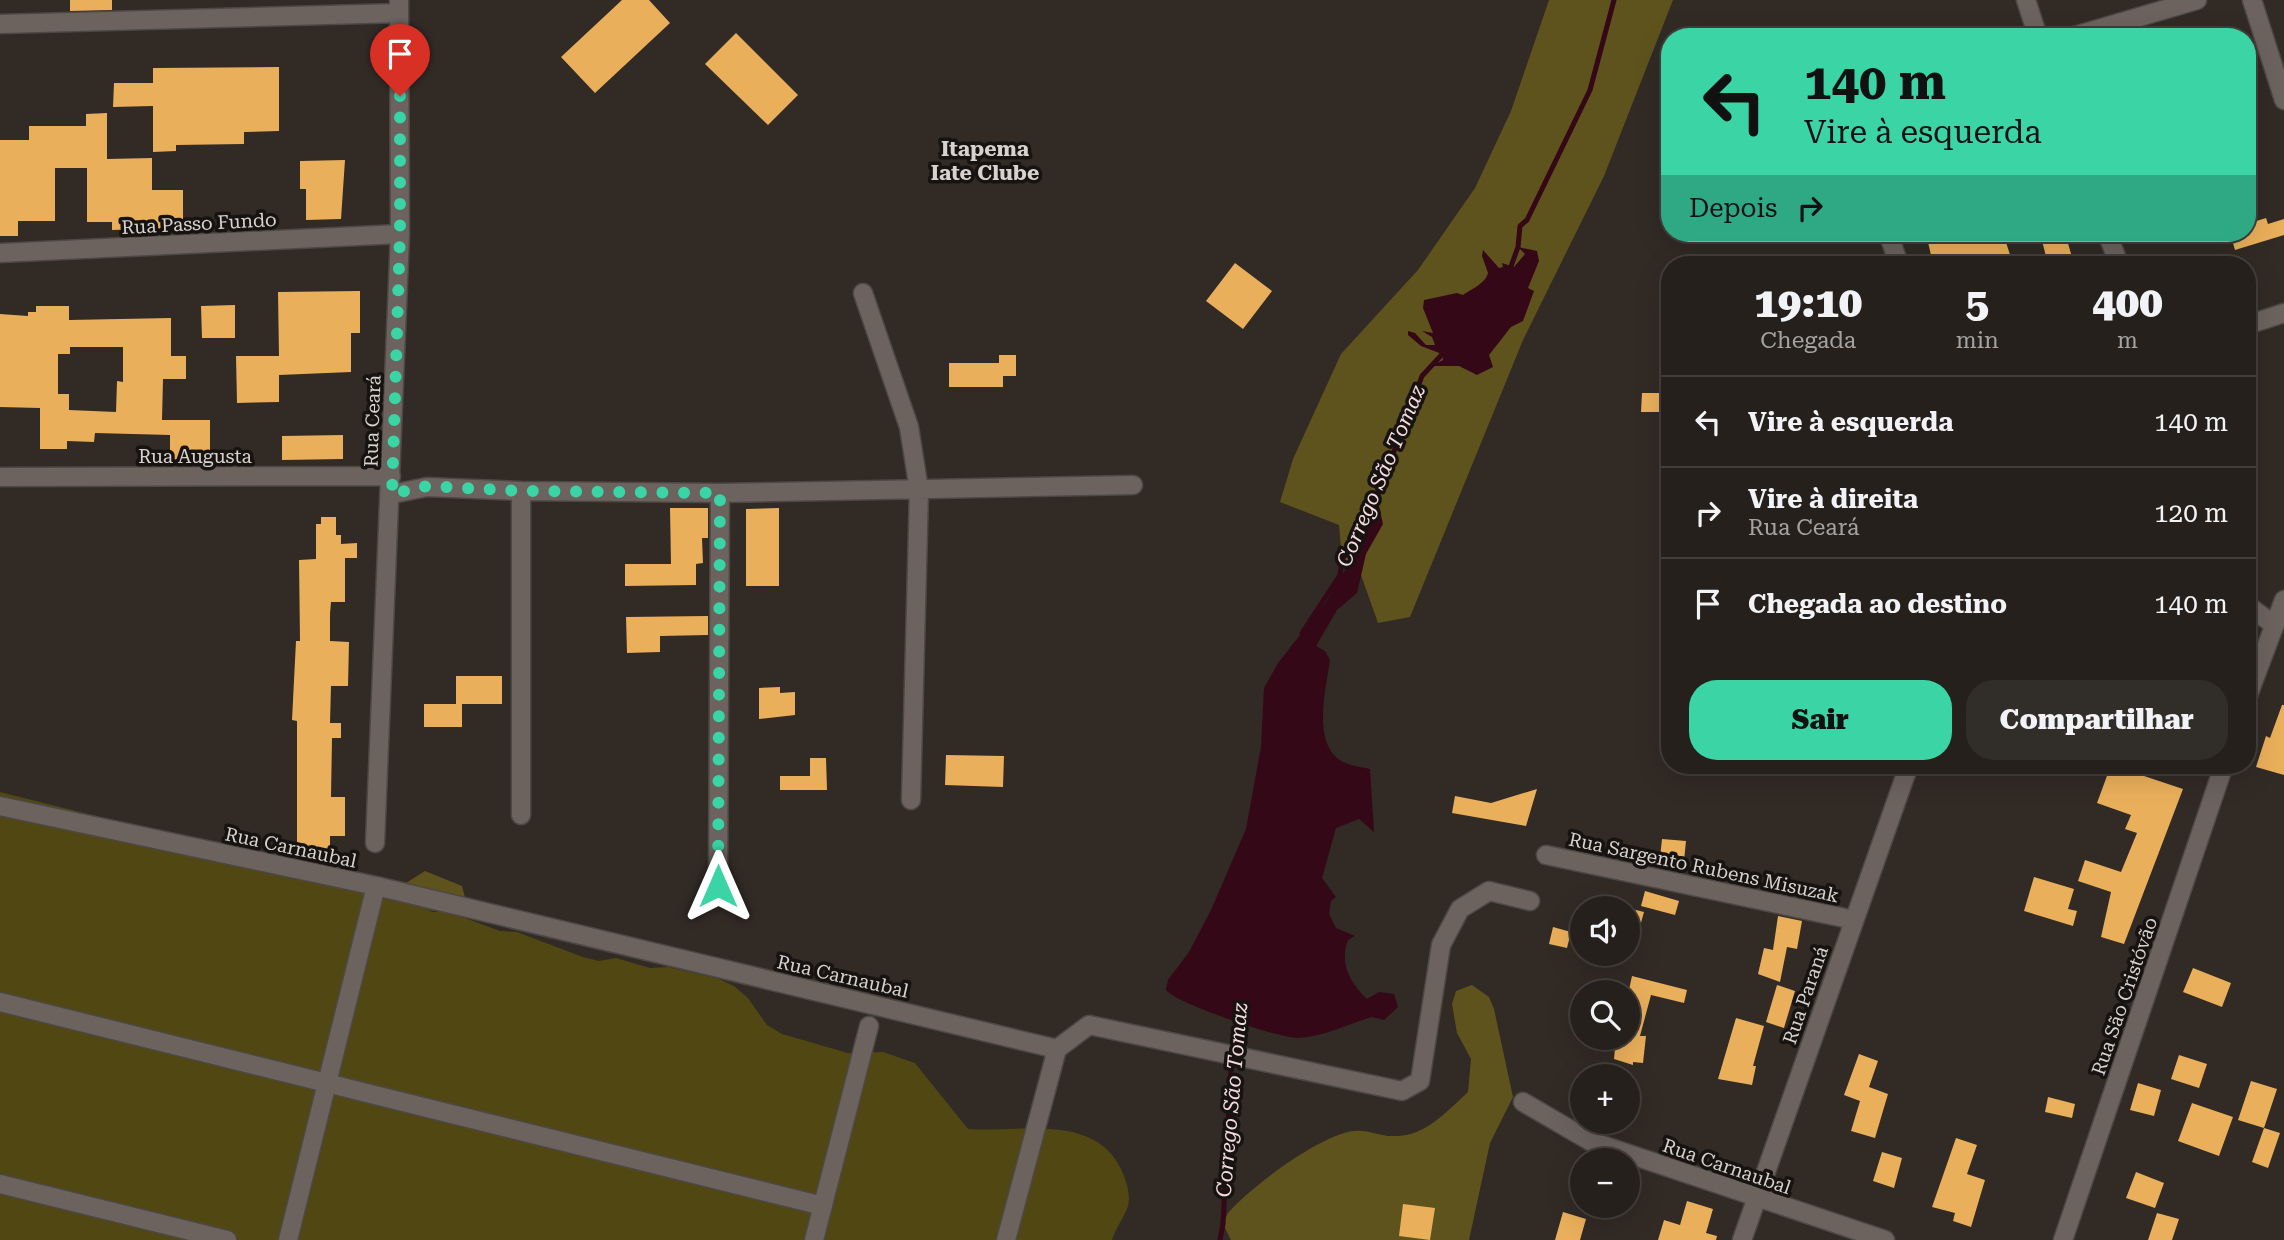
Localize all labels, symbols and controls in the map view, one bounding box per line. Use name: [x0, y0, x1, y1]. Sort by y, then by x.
pin: [370, 24, 430, 96]
icon: arrive: [381, 35, 419, 73]
text: 140 m: [1804, 54, 1946, 111]
icon: left: [1689, 56, 1780, 147]
text: Vire à esquerda: [1804, 113, 2042, 151]
district label: Itapema Iate Clube: [931, 137, 1039, 185]
icon: right: [1791, 189, 1829, 227]
text: Depois: [1689, 193, 1777, 223]
street label: Rua Passo Fundo: [121, 208, 277, 239]
text: 19:10: [1754, 278, 1862, 327]
text: 5: [1965, 278, 1989, 327]
text: 400: [2092, 278, 2163, 327]
text: Chegada: [1760, 327, 1856, 354]
text: min: [1956, 327, 1999, 354]
text: m: [2117, 327, 2138, 354]
street label: Rua Ceará: [359, 374, 386, 467]
water label: Corrego São Tomaz: [1332, 381, 1430, 571]
icon: left: [1689, 403, 1727, 441]
text: Vire à esquerda: [1748, 407, 1953, 437]
text: 140 m: [2154, 407, 2228, 437]
street label: Rua Augusta: [138, 445, 253, 468]
text: Vire à direita: [1748, 484, 1918, 514]
icon: right: [1689, 494, 1727, 532]
text: 120 m: [2154, 498, 2228, 528]
text: Rua Ceará: [1748, 514, 1859, 541]
icon: arrive: [1689, 585, 1727, 623]
text: Chegada ao destino: [1748, 589, 2007, 619]
text: 140 m: [2154, 589, 2228, 619]
button: Sair: [1689, 680, 1952, 760]
button: Compartilhar: [1966, 680, 2228, 760]
street label: Rua Carnaubal: [223, 822, 359, 873]
street label: Rua Sargento Rubens Misuzak: [1567, 828, 1841, 907]
position arrow: [681, 849, 755, 923]
map controls: [1570, 896, 1640, 1218]
button: sound: [1570, 896, 1640, 966]
street label: Rua São Cristóvão: [2087, 914, 2162, 1078]
street label: Rua Paraná: [1778, 942, 1833, 1047]
street label: Rua Carnaubal: [775, 950, 911, 1003]
button: search: [1570, 980, 1640, 1050]
water label: Corrego São Tomaz: [1212, 1001, 1253, 1198]
button: +: [1570, 1064, 1640, 1134]
street label: Rua Carnaubal: [1660, 1134, 1794, 1199]
button: −: [1570, 1148, 1640, 1218]

